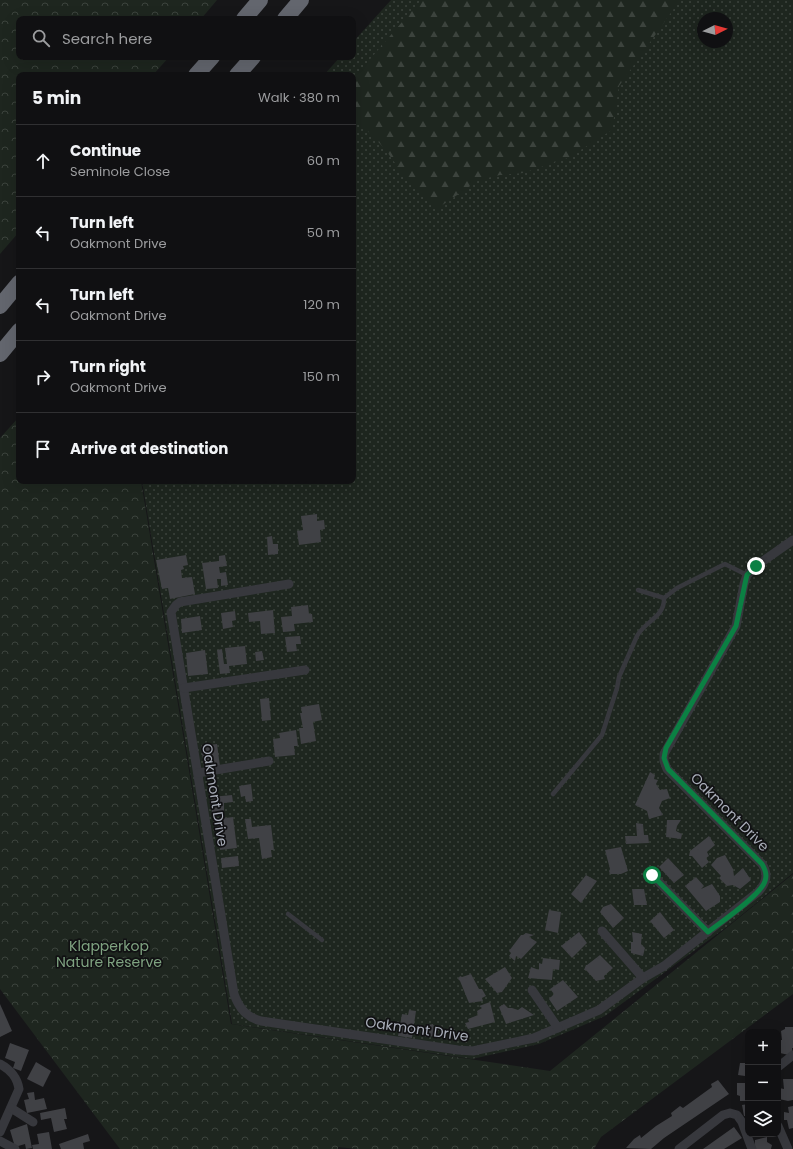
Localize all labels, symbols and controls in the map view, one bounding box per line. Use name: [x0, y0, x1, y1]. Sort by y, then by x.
north arrow: [697, 12, 733, 48]
search box: [16, 16, 356, 60]
icon: search: [30, 27, 52, 49]
text: Search here: [62, 28, 152, 49]
text: 5 min: [32, 86, 81, 110]
text: Walk · 380 m: [258, 88, 340, 107]
text: Continue: [70, 140, 141, 161]
icon: ahead: [32, 150, 54, 172]
text: 60 m: [307, 151, 340, 170]
text: Seminole Close: [70, 162, 170, 181]
text: Turn left: [70, 212, 134, 233]
icon: left: [32, 222, 54, 244]
text: 50 m: [307, 223, 340, 242]
text: Oakmont Drive: [70, 234, 167, 253]
text: Turn left: [70, 284, 134, 305]
icon: left: [32, 294, 54, 316]
text: 120 m: [303, 295, 340, 314]
text: Oakmont Drive: [70, 306, 167, 325]
text: Turn right: [70, 356, 146, 377]
icon: right: [32, 366, 54, 388]
text: 150 m: [303, 367, 340, 386]
text: Oakmont Drive: [70, 378, 167, 397]
icon: arrive: [32, 438, 54, 460]
text: Arrive at destination: [70, 438, 228, 459]
route end: [747, 557, 765, 575]
street label: Oakmont Drive: [197, 742, 233, 848]
street label: Oakmont Drive: [686, 768, 774, 856]
route start: [643, 866, 661, 884]
park label: Klapperkop Nature Reserve: [56, 936, 162, 972]
street label: Oakmont Drive: [364, 1012, 470, 1046]
map controls: [745, 1029, 781, 1137]
button: +: [745, 1029, 781, 1065]
button: −: [745, 1065, 781, 1101]
button: layers: [745, 1101, 781, 1137]

